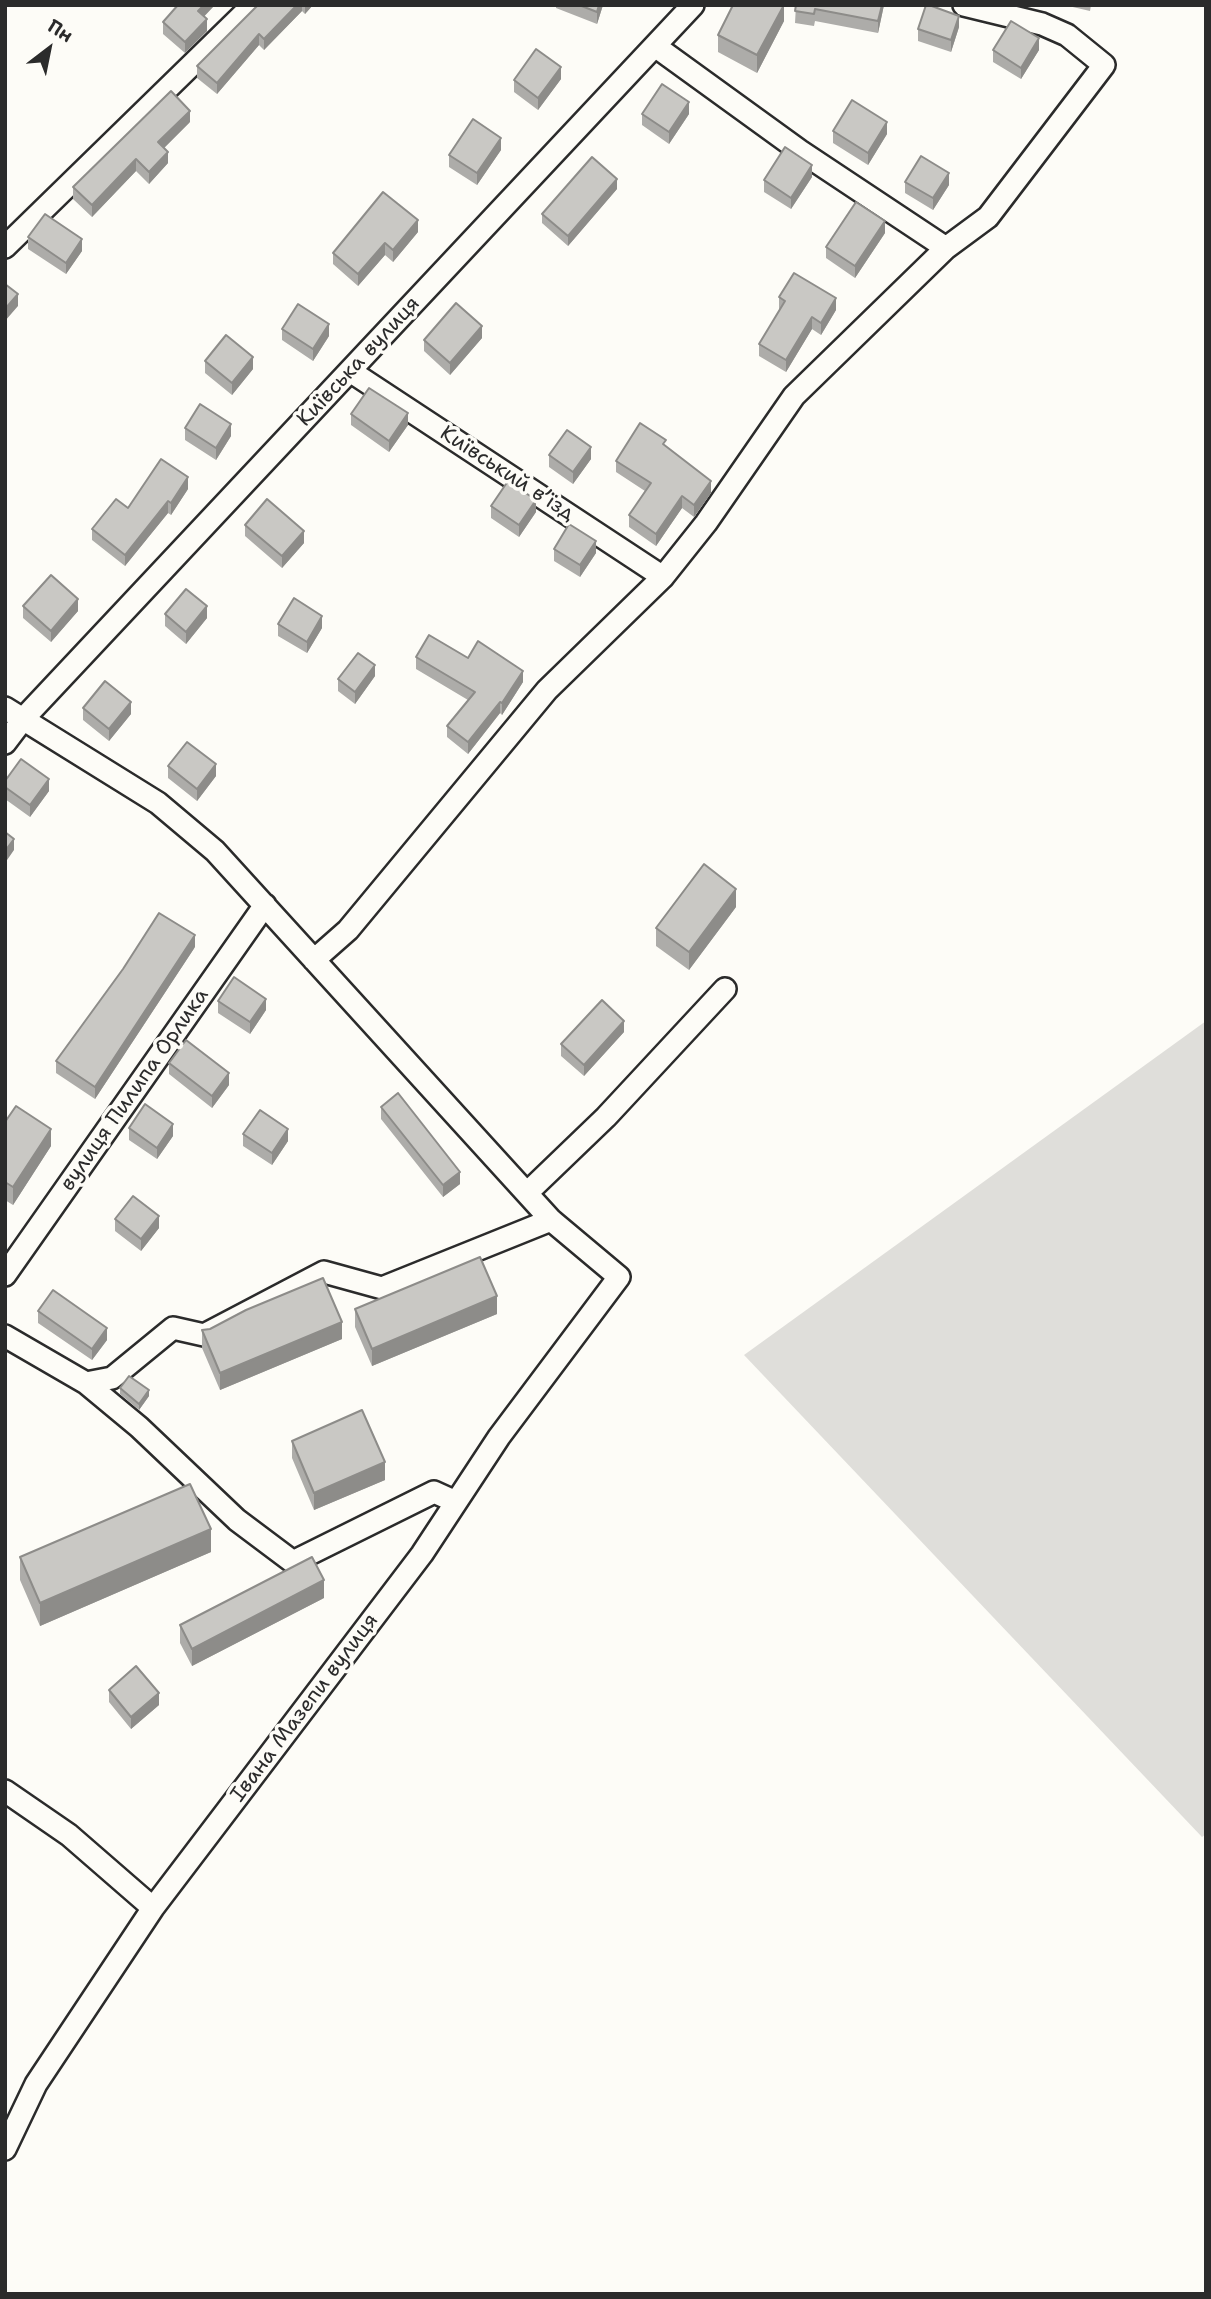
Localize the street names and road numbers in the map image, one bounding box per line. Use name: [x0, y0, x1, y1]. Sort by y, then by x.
street label: Київська вулиця: [292, 292, 426, 432]
street label: Київський в’їзд: [435, 421, 579, 527]
street label: вулиця Пилипа Орлика: [55, 984, 215, 1196]
street label: Івана Мазепи вулиця: [226, 1609, 384, 1807]

